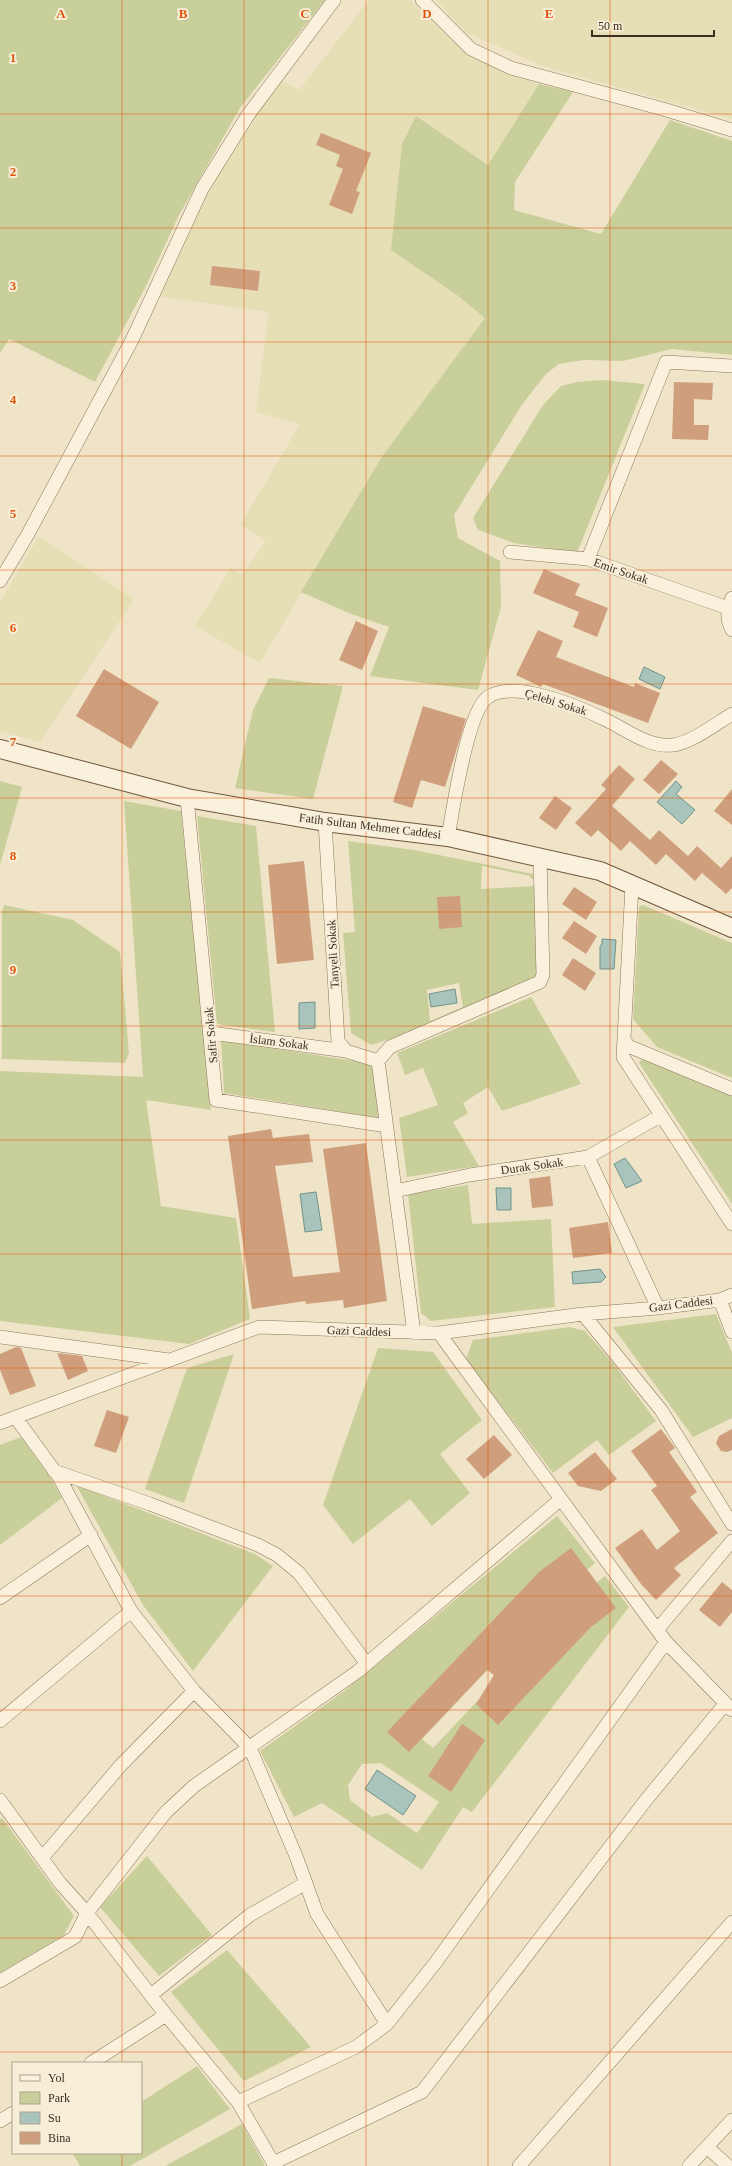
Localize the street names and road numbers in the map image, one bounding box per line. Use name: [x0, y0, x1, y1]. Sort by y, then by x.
street label: Emir Sokak: [592, 555, 650, 587]
street label: Çelebi Sokak: [523, 686, 589, 718]
street label: Fatih Sultan Mehmet Caddesi: [298, 810, 442, 842]
street label: Tanyeli Sokak: [324, 919, 342, 989]
street label: Safir Sokak: [202, 1006, 220, 1064]
street label: İslam Sokak: [249, 1031, 309, 1053]
street label: Durak Sokak: [500, 1155, 564, 1177]
street label: Gazi Caddesi: [648, 1293, 714, 1315]
street label: Gazi Caddesi: [327, 1323, 392, 1339]

